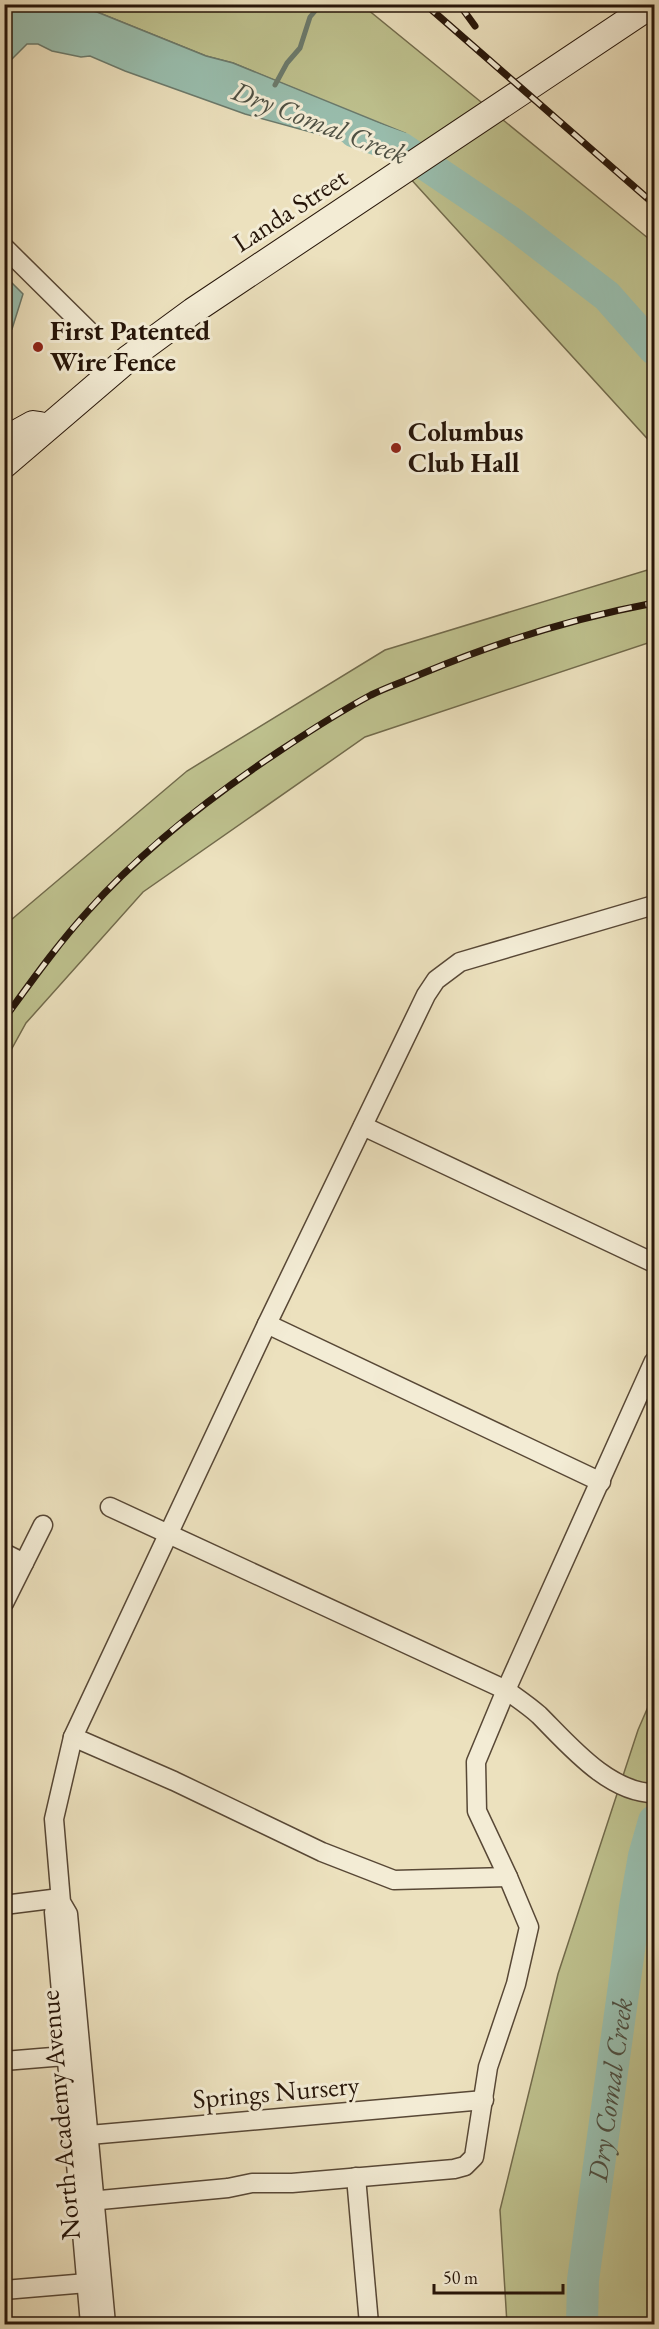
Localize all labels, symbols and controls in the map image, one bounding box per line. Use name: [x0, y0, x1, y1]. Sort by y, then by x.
water label: Dry Comal Creek: [226, 72, 413, 172]
street label: Landa Street: [226, 159, 354, 260]
place label: First Patented Wire Fence: [50, 313, 210, 379]
marker: First Patented Wire Fence: [31, 340, 45, 354]
place label: Columbus Club Hall: [408, 414, 523, 480]
marker: Columbus Club Hall: [389, 441, 403, 455]
street label: North Academy Avenue: [31, 1989, 88, 2241]
water label: Dry Comal Creek: [579, 1995, 640, 2185]
street label: Springs Nursery: [191, 2067, 361, 2116]
scale bar: [434, 2257, 563, 2295]
text: 50 m: [443, 2266, 478, 2289]

